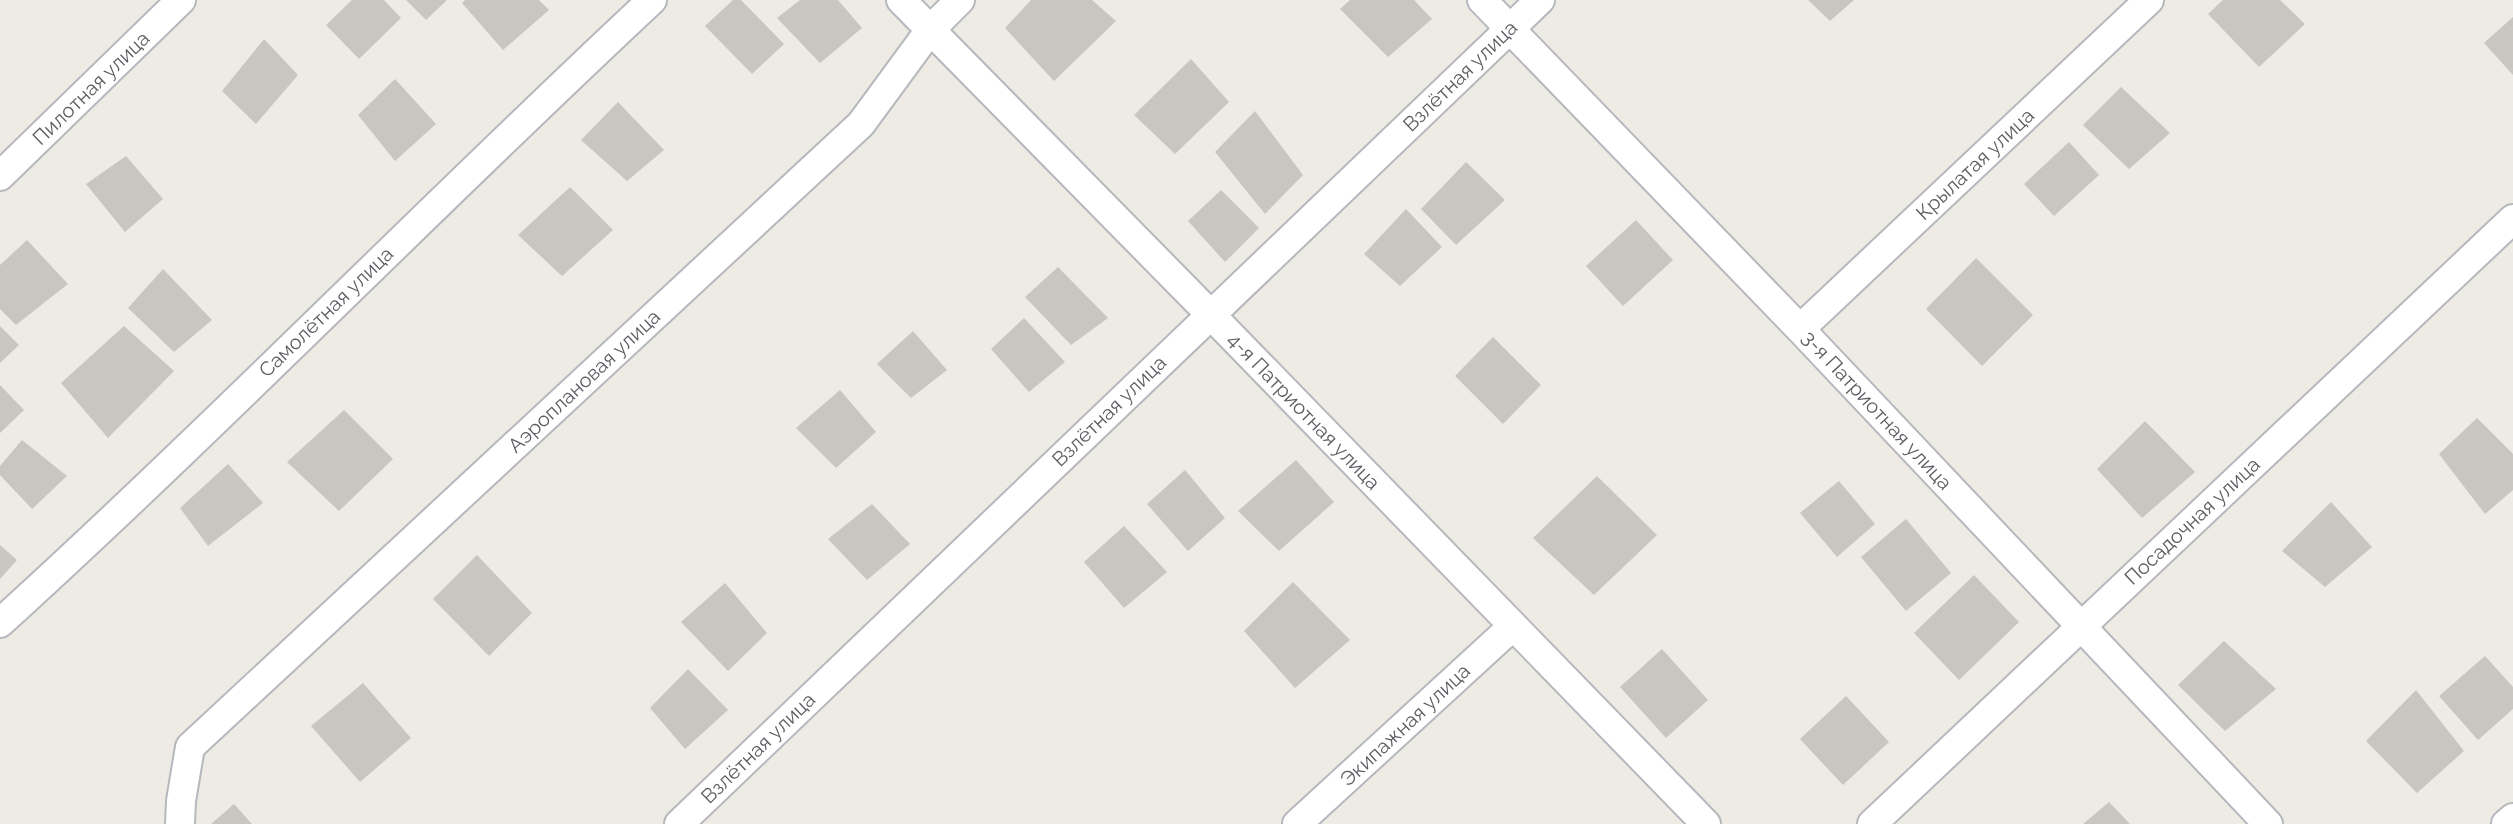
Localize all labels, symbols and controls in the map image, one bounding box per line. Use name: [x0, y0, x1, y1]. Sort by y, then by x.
street label: Взлётная улица: [1398, 16, 1522, 136]
street label: Пилотная улица: [28, 26, 154, 150]
street label: Крылатая улица: [1911, 103, 2039, 225]
street label: Самолётная улица: [254, 242, 398, 382]
street label: Аэроплановая улица: [503, 304, 665, 458]
street label: 3-я Патриотная улица: [1797, 325, 1957, 495]
street label: 4-я Патриотная улица: [1223, 327, 1385, 495]
street label: Взлётная улица: [1047, 351, 1171, 471]
street label: Посадочная улица: [2119, 452, 2265, 590]
street label: Экипажная улица: [1335, 659, 1475, 791]
street label: Взлётная улица: [696, 688, 820, 808]

